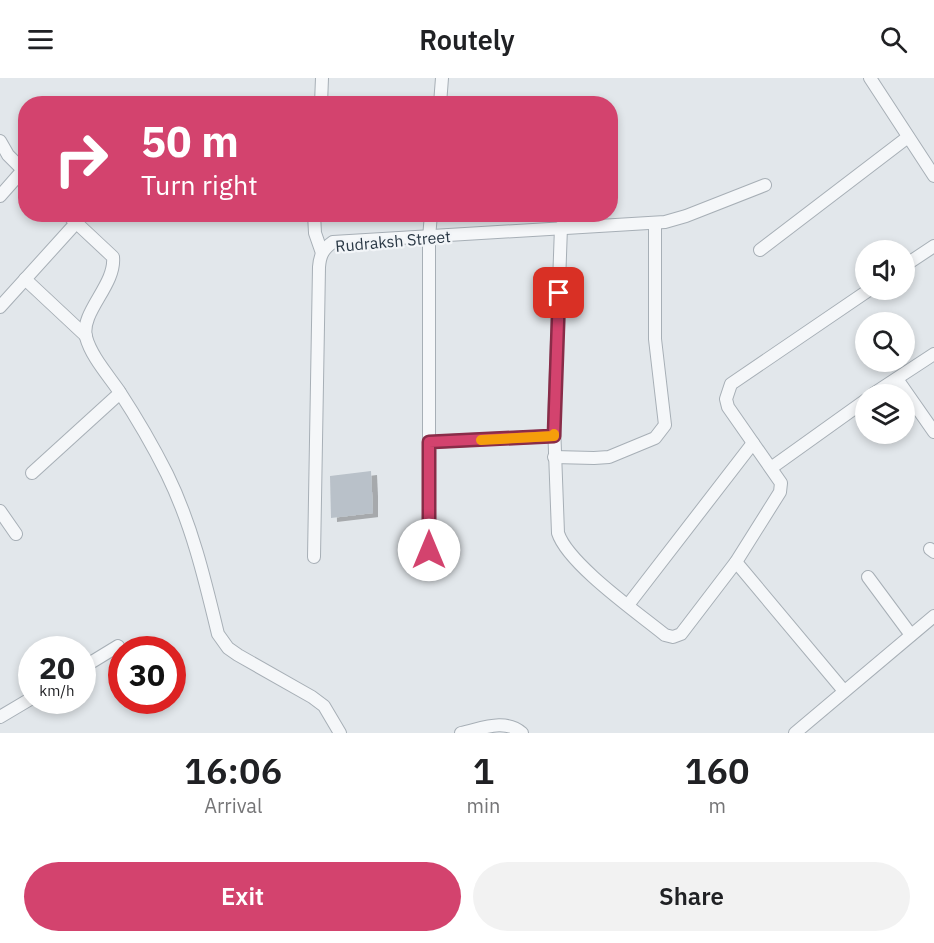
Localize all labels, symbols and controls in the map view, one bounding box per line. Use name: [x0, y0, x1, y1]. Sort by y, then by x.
text: Routely: [419, 22, 515, 57]
icon: menu: [24, 23, 57, 56]
icon: search: [877, 23, 910, 56]
text: 50 m: [141, 114, 239, 169]
icon: right: [42, 120, 120, 198]
text: Turn right: [141, 167, 258, 202]
street label: Rudraksh Street: [334, 226, 452, 256]
map controls: [855, 240, 915, 444]
button: sound: [855, 240, 915, 300]
pin: [533, 267, 584, 318]
icon: arrive: [542, 276, 575, 309]
button: search: [855, 312, 915, 372]
button: layers: [855, 384, 915, 444]
position arrow: [397, 518, 461, 582]
speed limit sign: 30: [108, 636, 186, 714]
text: 20: [39, 648, 75, 687]
text: km/h: [39, 681, 75, 700]
text: 16:06: [184, 747, 282, 794]
text: 1: [473, 747, 494, 794]
text: 160: [685, 747, 750, 794]
text: Arrival: [204, 792, 262, 819]
text: min: [467, 792, 500, 819]
text: m: [708, 792, 726, 819]
button: Exit: [24, 862, 461, 931]
button: Share: [473, 862, 910, 931]

